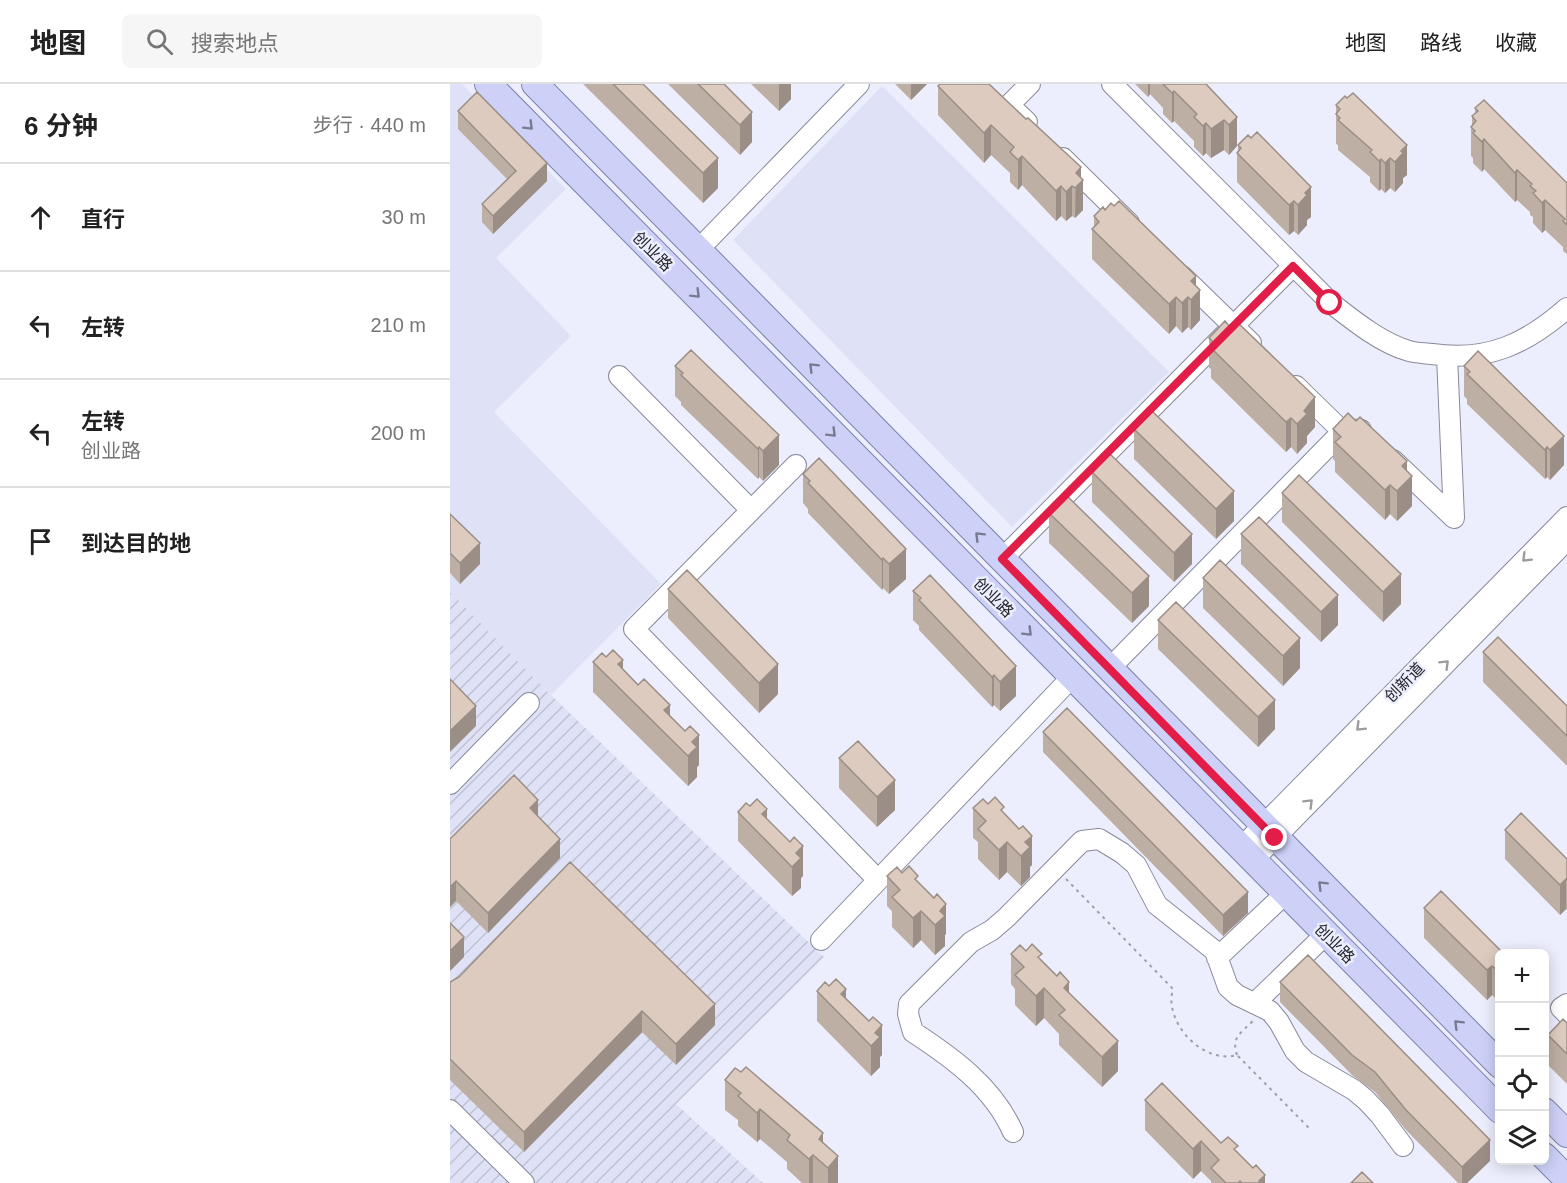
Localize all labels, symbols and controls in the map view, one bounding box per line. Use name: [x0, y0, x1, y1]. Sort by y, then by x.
search box: [122, 14, 542, 68]
icon: search: [143, 25, 176, 58]
text: 地图: [30, 28, 86, 59]
text: 搜索地点: [191, 31, 279, 56]
text: 地图: [1345, 31, 1387, 54]
text: 路线: [1420, 31, 1462, 54]
text: 收藏: [1495, 31, 1537, 54]
text: 6 分钟: [24, 111, 98, 141]
text: 步行 · 440 m: [313, 114, 426, 136]
one-way arrow: [522, 118, 533, 129]
icon: ahead: [24, 201, 57, 234]
text: 30 m: [382, 206, 426, 228]
text: 直行: [81, 207, 125, 232]
street label: 创业路: [630, 228, 676, 274]
one-way arrow: [688, 287, 699, 298]
route start: [1316, 289, 1342, 315]
icon: left: [24, 309, 57, 342]
text: 210 m: [370, 314, 426, 336]
text: 左转: [81, 315, 125, 340]
one-way arrow: [809, 363, 820, 374]
text: 左转: [81, 409, 125, 434]
icon: left: [24, 417, 57, 450]
text: 200 m: [370, 422, 426, 444]
one-way arrow: [825, 426, 836, 437]
text: 创业路: [81, 440, 141, 462]
icon: arrive: [24, 525, 57, 558]
text: 到达目的地: [81, 531, 191, 556]
one-way arrow: [975, 532, 986, 543]
one-way arrow: [1522, 552, 1533, 562]
street label: 创业路: [971, 574, 1017, 620]
one-way arrow: [1021, 625, 1032, 636]
street label: 创新道: [1381, 659, 1427, 705]
one-way arrow: [1438, 661, 1449, 672]
one-way arrow: [1356, 720, 1367, 731]
one-way arrow: [1301, 800, 1312, 811]
route end: [1261, 824, 1287, 850]
one-way arrow: [1318, 881, 1329, 892]
street label: 创业路: [1312, 920, 1358, 966]
map controls: [1495, 949, 1549, 1165]
button: +: [1495, 949, 1549, 1003]
button: −: [1495, 1003, 1549, 1057]
one-way arrow: [1455, 1020, 1466, 1031]
button: locate: [1495, 1057, 1549, 1111]
button: layers: [1495, 1111, 1549, 1165]

